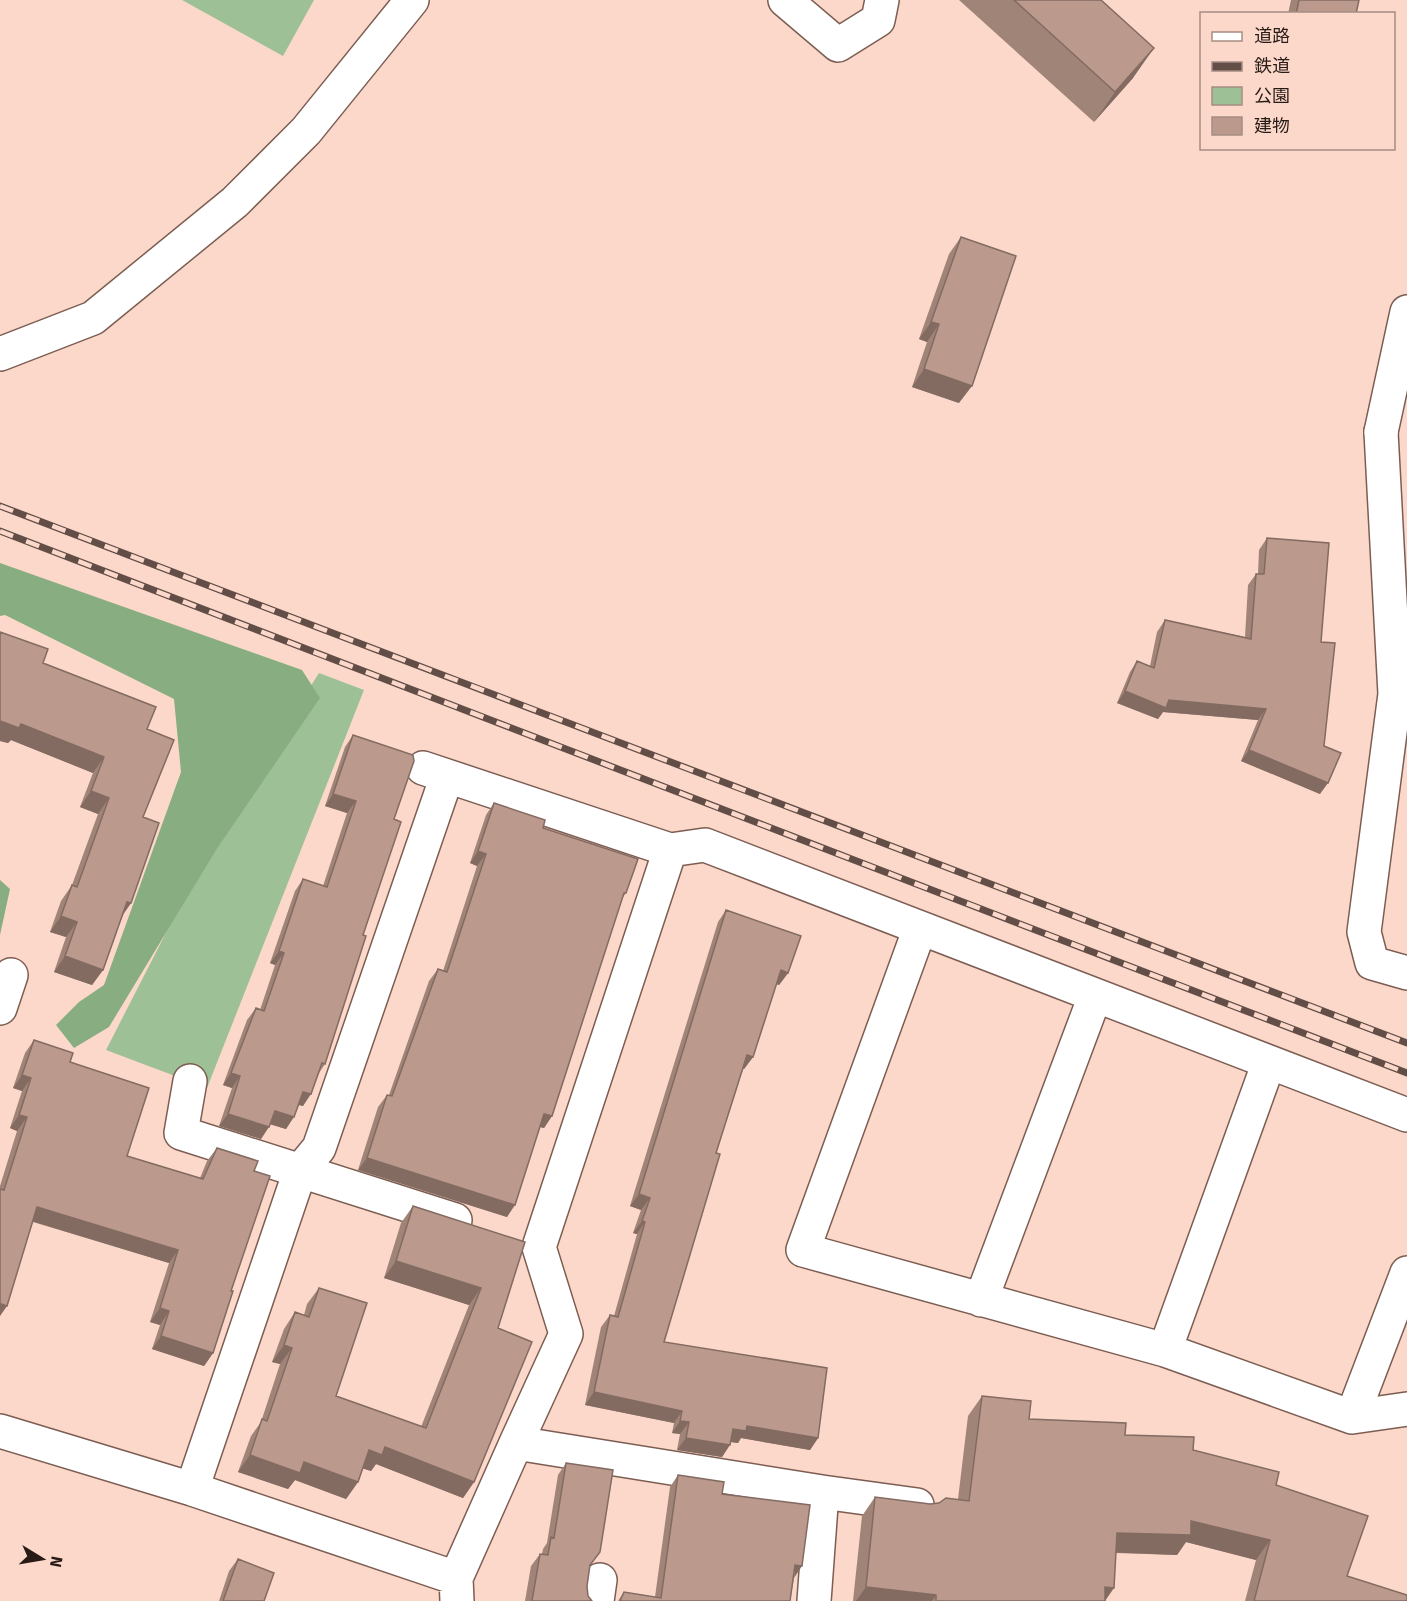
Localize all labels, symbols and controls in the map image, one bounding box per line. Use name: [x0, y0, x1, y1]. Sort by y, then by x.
legend: [1200, 12, 1395, 150]
text: 道路: [1254, 25, 1290, 47]
text: 鉄道: [1254, 55, 1290, 77]
text: 公園: [1254, 85, 1290, 107]
text: 建物: [1254, 115, 1290, 137]
north arrow: [12, 1529, 72, 1589]
text: N: [45, 1554, 67, 1569]

